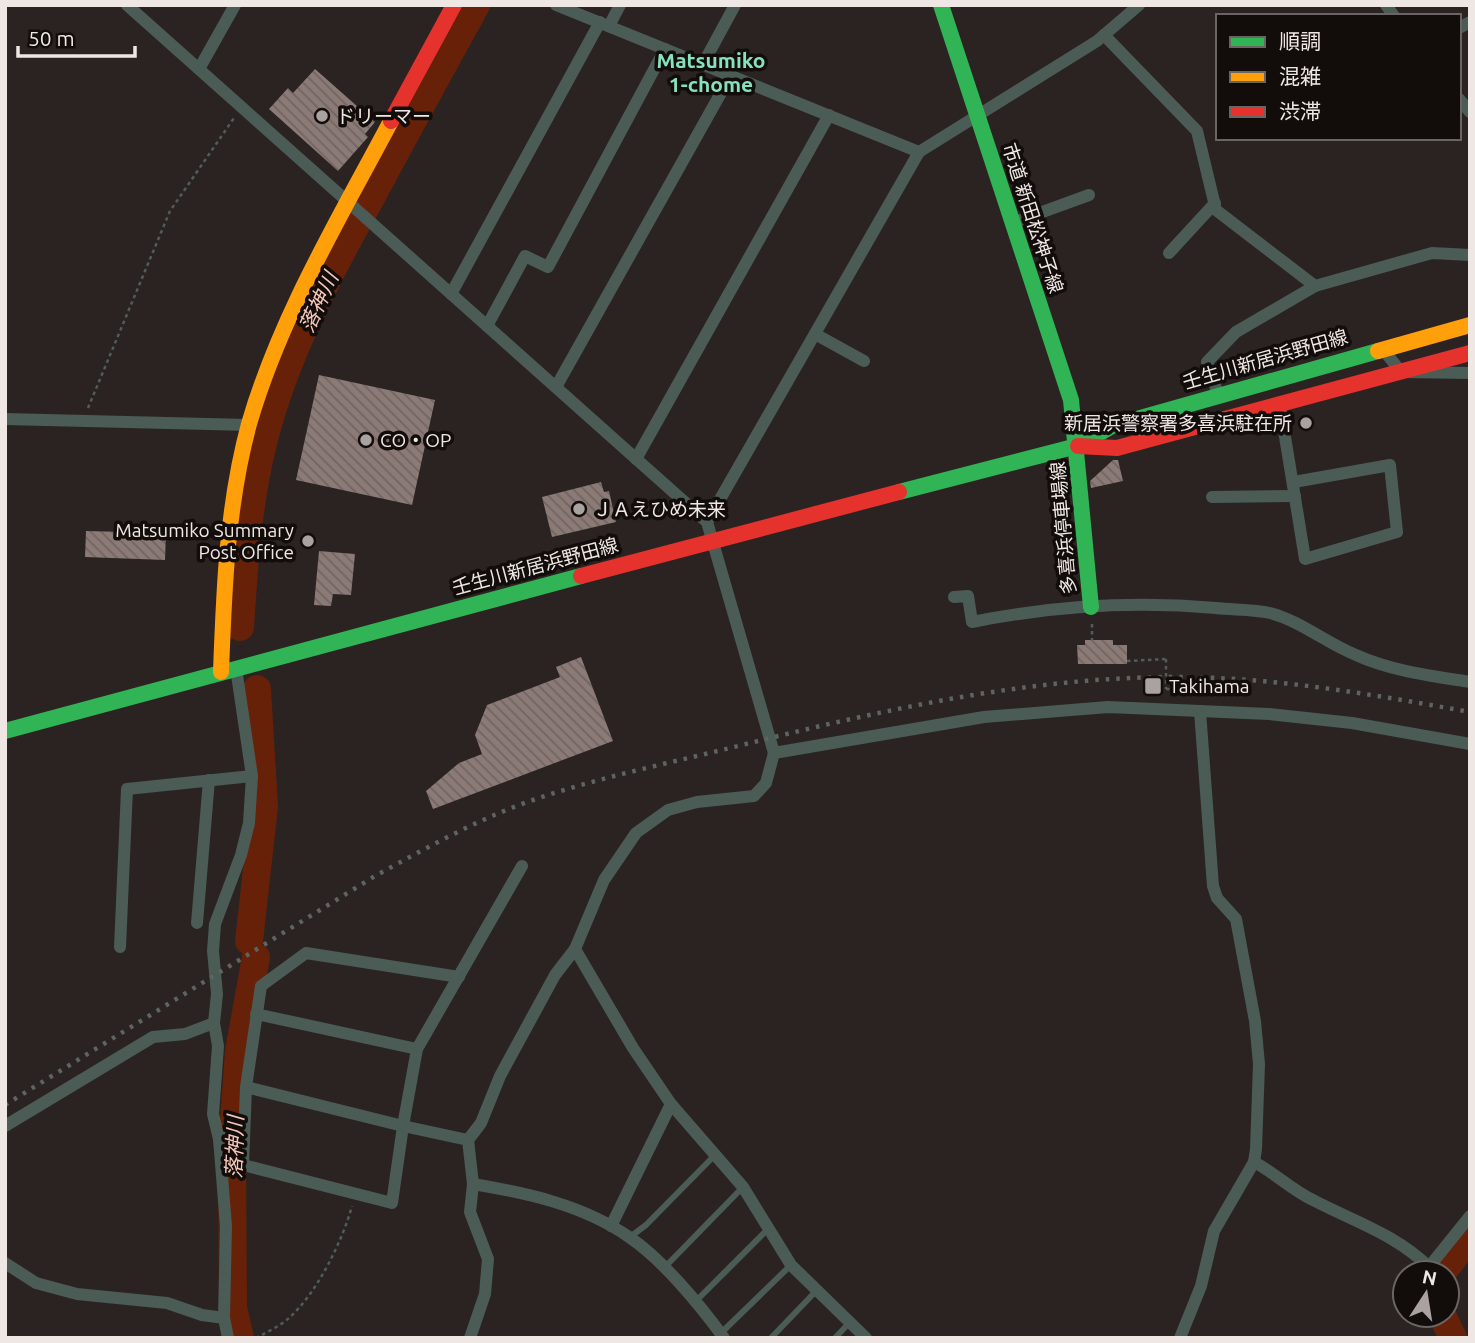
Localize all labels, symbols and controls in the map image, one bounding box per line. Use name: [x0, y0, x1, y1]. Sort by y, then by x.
scale bar: [18, 14, 135, 58]
legend: [1216, 14, 1461, 140]
text: 50 m: [28, 26, 75, 50]
text: 順調: [1279, 29, 1321, 53]
district label: Matsumiko 1-chome: [656, 48, 766, 96]
text: 混雑: [1279, 64, 1321, 88]
text: 渋滞: [1279, 99, 1321, 123]
place label: ドリーマー: [336, 105, 431, 127]
marker: ドリーマー: [314, 108, 330, 124]
street label: 市道 新田松神子線: [998, 140, 1068, 296]
water label: 落神川: [294, 267, 343, 336]
street label: 壬生川新居浜野田線: [1180, 325, 1350, 393]
place label: 新居浜警察署多喜浜駐在所: [1064, 412, 1292, 434]
marker: 新居浜警察署多喜浜駐在所: [1298, 415, 1314, 431]
place label: CO・OP: [380, 429, 451, 451]
marker: CO・OP: [358, 432, 374, 448]
street label: 多喜浜停車場線: [1046, 461, 1080, 595]
place label: ＪＡえひめ未来: [593, 498, 726, 520]
marker: ＪＡえひめ未来: [571, 501, 587, 517]
place label: Matsumiko Summary Post Office: [115, 519, 294, 563]
marker: Matsumiko Summary Post Office: [300, 533, 316, 549]
street label: 壬生川新居浜野田線: [450, 533, 620, 599]
place label: Takihama: [1169, 675, 1250, 697]
marker: Takihama: [1143, 676, 1163, 696]
water label: 落神川: [221, 1113, 247, 1179]
north arrow: [1391, 1259, 1461, 1329]
text: N: [1420, 1265, 1439, 1290]

